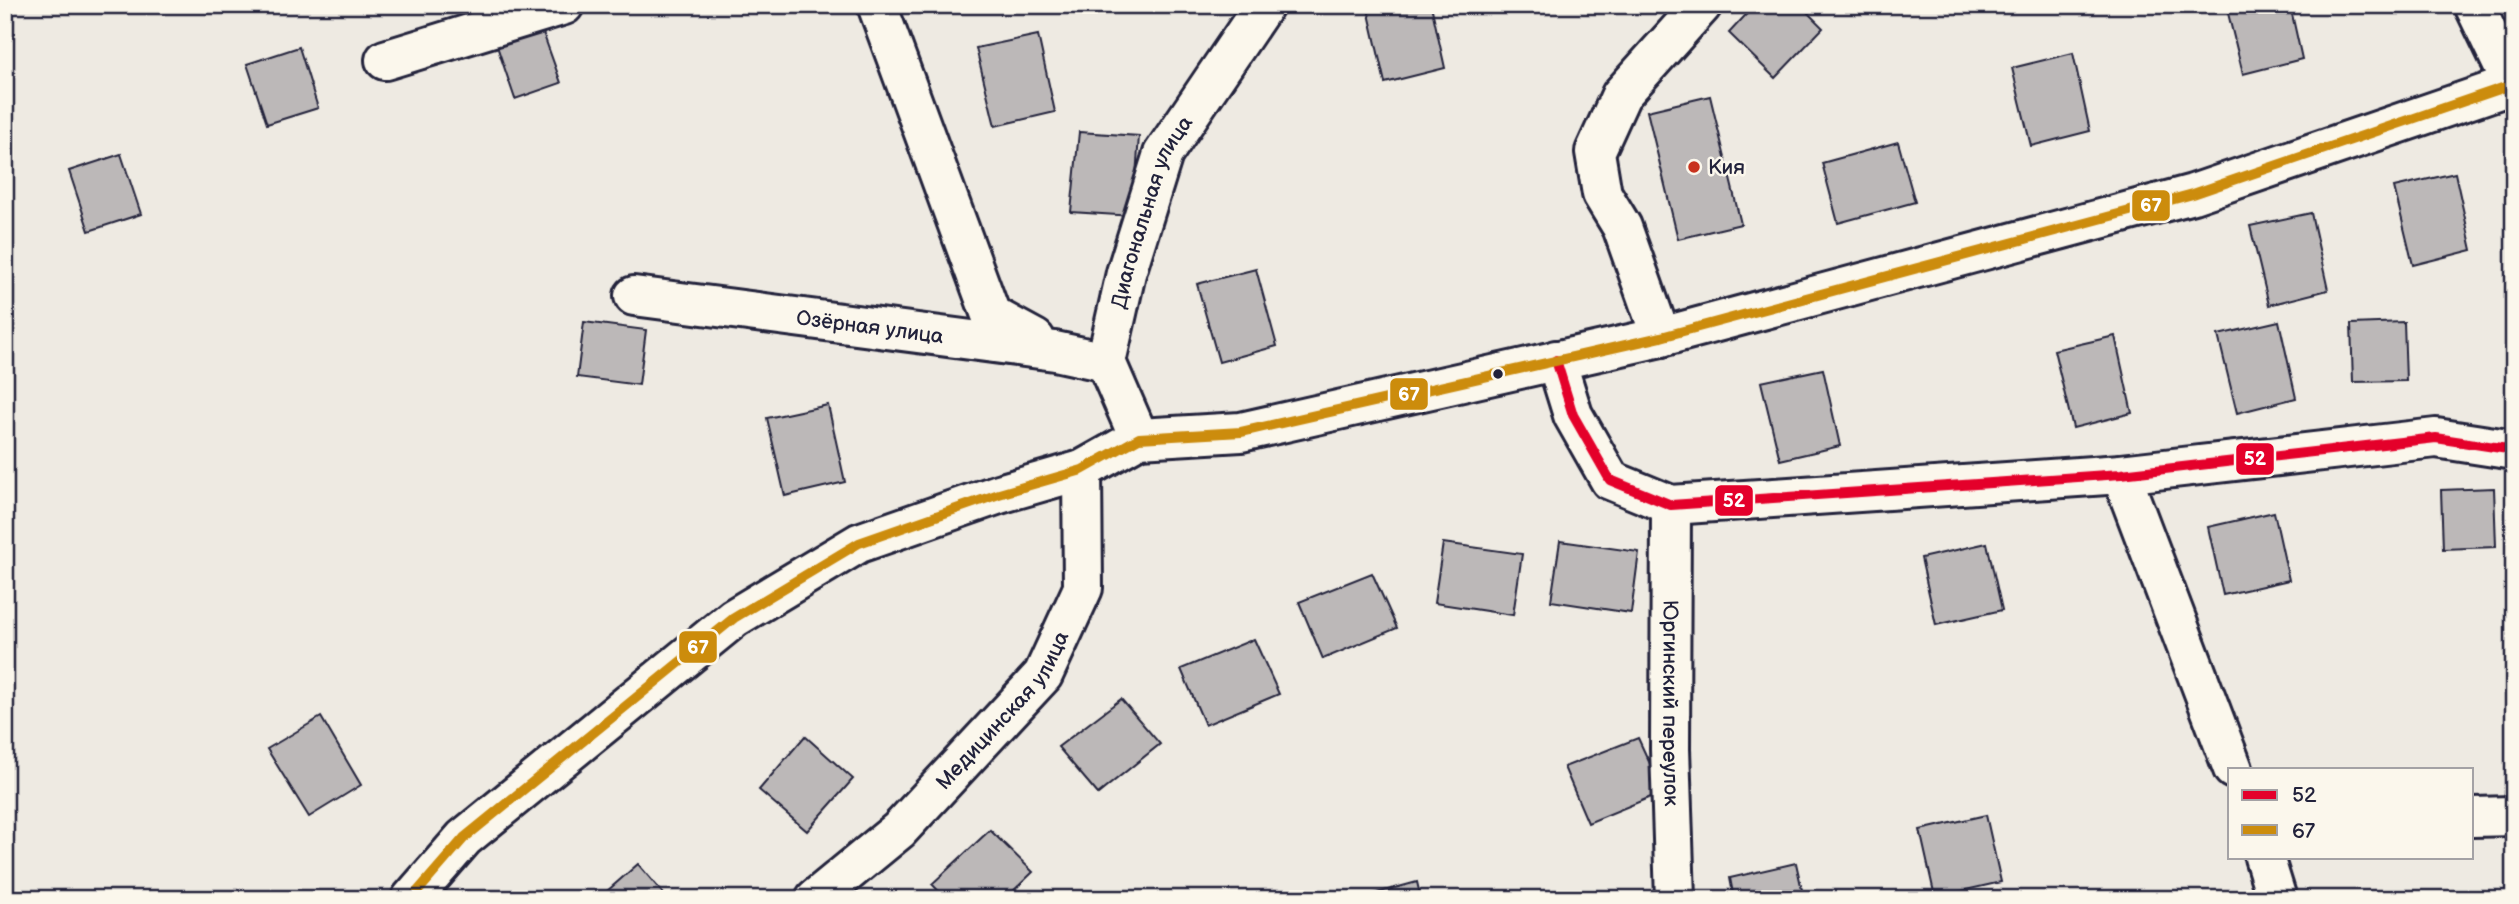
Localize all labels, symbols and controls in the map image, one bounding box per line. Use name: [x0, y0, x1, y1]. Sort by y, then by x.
street label: Диагональная улица: [1106, 111, 1198, 311]
place label: Кия: [1708, 155, 1745, 180]
marker: Кия: [1686, 159, 1702, 175]
line badge: 67: [2131, 189, 2171, 222]
text: 67: [2140, 195, 2163, 218]
street label: Озёрная улица: [795, 305, 946, 349]
unlabelled marker: [1491, 367, 1505, 381]
line badge: 67: [1389, 377, 1429, 411]
text: 67: [1398, 384, 1421, 407]
line badge: 52: [2235, 442, 2275, 476]
text: 52: [2244, 448, 2267, 471]
line badge: 52: [1714, 484, 1754, 517]
text: 52: [1723, 490, 1746, 513]
street label: Юргинский переулок: [1657, 600, 1684, 807]
street label: Медицинская улица: [931, 626, 1074, 795]
line badge: 67: [678, 630, 718, 664]
text: 67: [687, 637, 710, 660]
legend: [2228, 768, 2474, 858]
text: 52: [2292, 783, 2317, 808]
text: 67: [2292, 819, 2316, 844]

